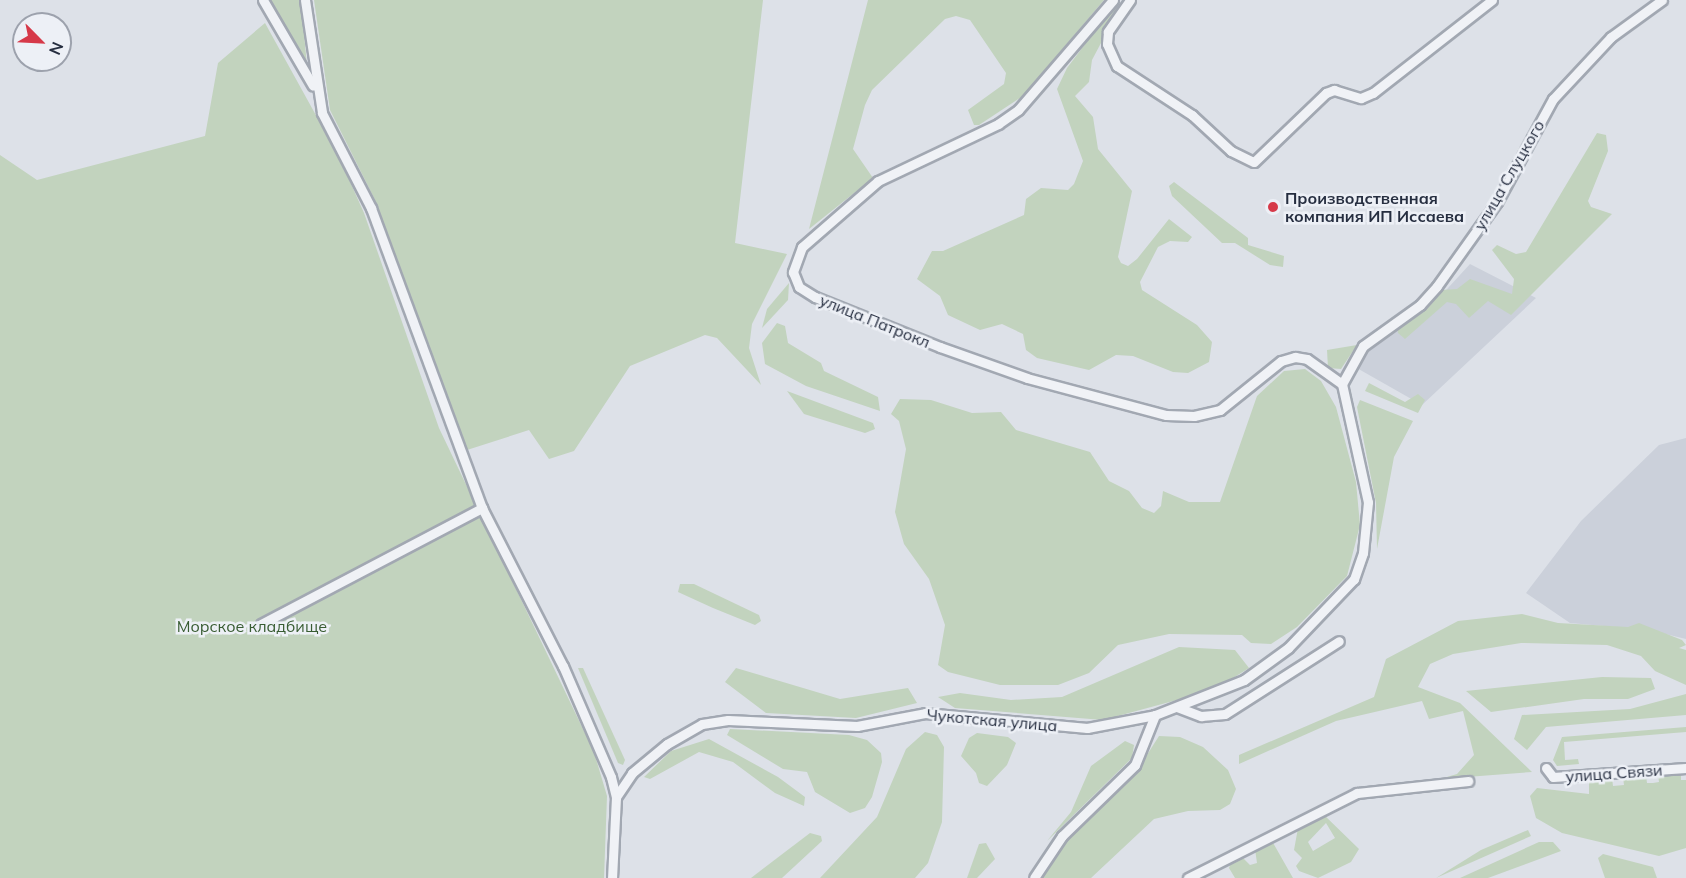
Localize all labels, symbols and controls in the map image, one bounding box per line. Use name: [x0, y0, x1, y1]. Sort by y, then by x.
north arrow: [12, 12, 72, 72]
text: N: [45, 39, 68, 58]
street label: улица Слуцкого: [1470, 117, 1548, 233]
place label: Производственная компания ИП Иссаева: [1285, 188, 1464, 226]
marker: Производственная компания ИП Иссаева: [1266, 200, 1280, 214]
street label: улица Патрокл: [817, 290, 933, 352]
park label: Морское кладбище: [177, 616, 327, 636]
street label: Чукотская улица: [926, 705, 1058, 735]
street label: улица Связи: [1565, 760, 1663, 786]

